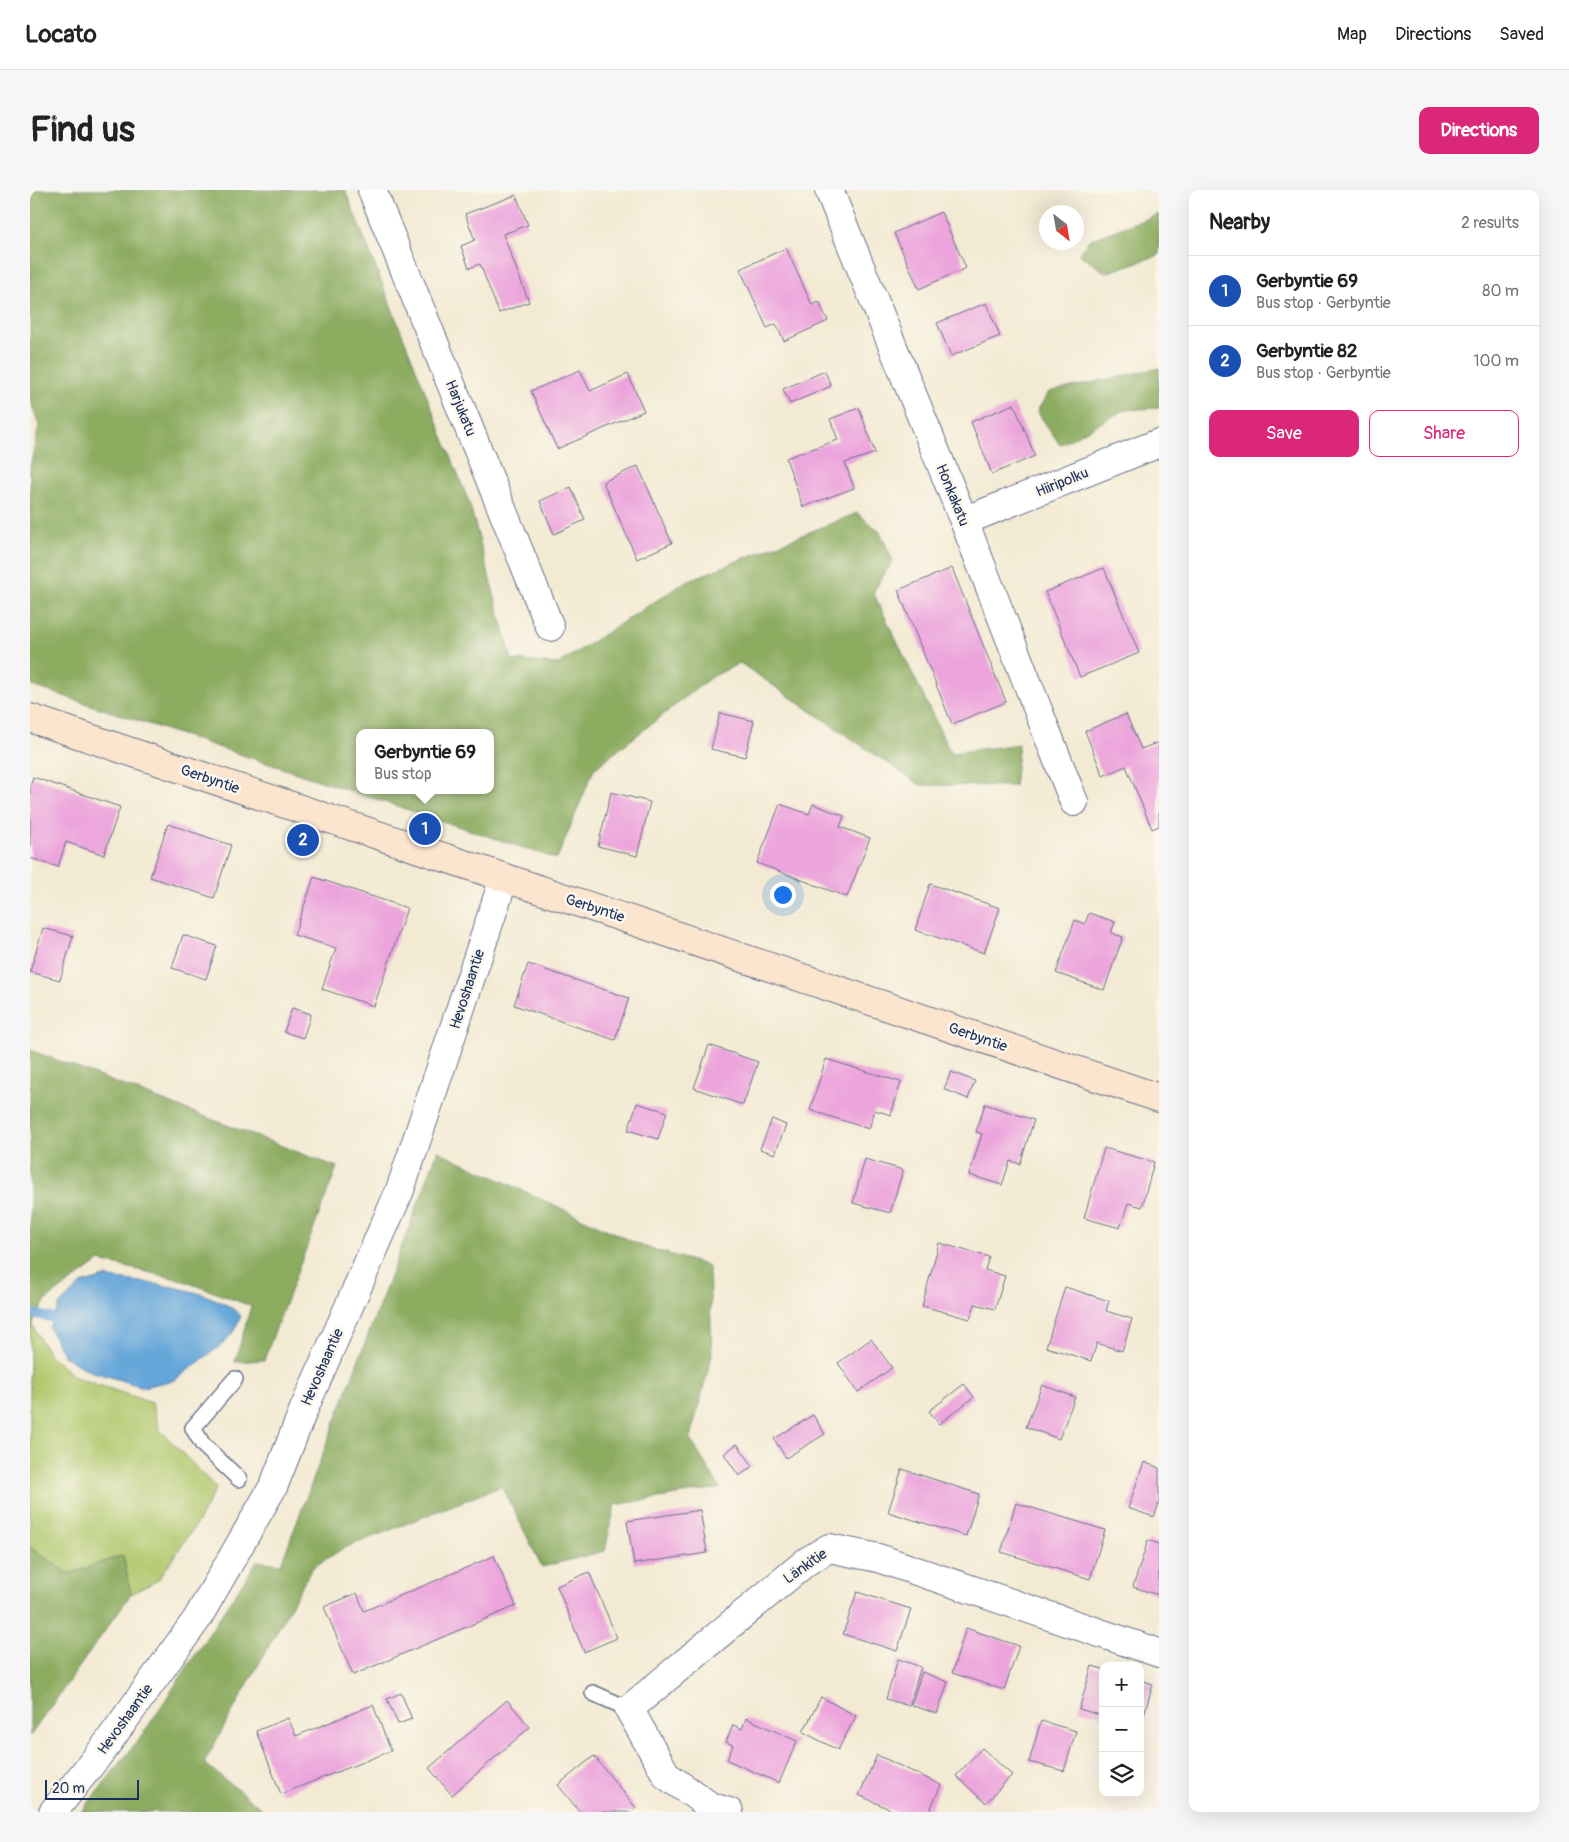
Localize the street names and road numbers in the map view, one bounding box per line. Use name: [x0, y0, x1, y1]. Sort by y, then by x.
street label: Harjukatu: [441, 377, 480, 439]
street label: Honkakatu: [931, 461, 974, 529]
street label: Hiiripolku: [1033, 463, 1091, 502]
street label: Gerbyntie: [178, 761, 242, 799]
street label: Gerbyntie: [563, 890, 627, 927]
street label: Hevoshaantie: [446, 946, 489, 1031]
street label: Gerbyntie: [946, 1019, 1010, 1057]
street label: Hevoshaantie: [297, 1325, 348, 1409]
street label: Länkitie: [780, 1544, 831, 1588]
street label: Hevoshaantie: [93, 1680, 158, 1758]

